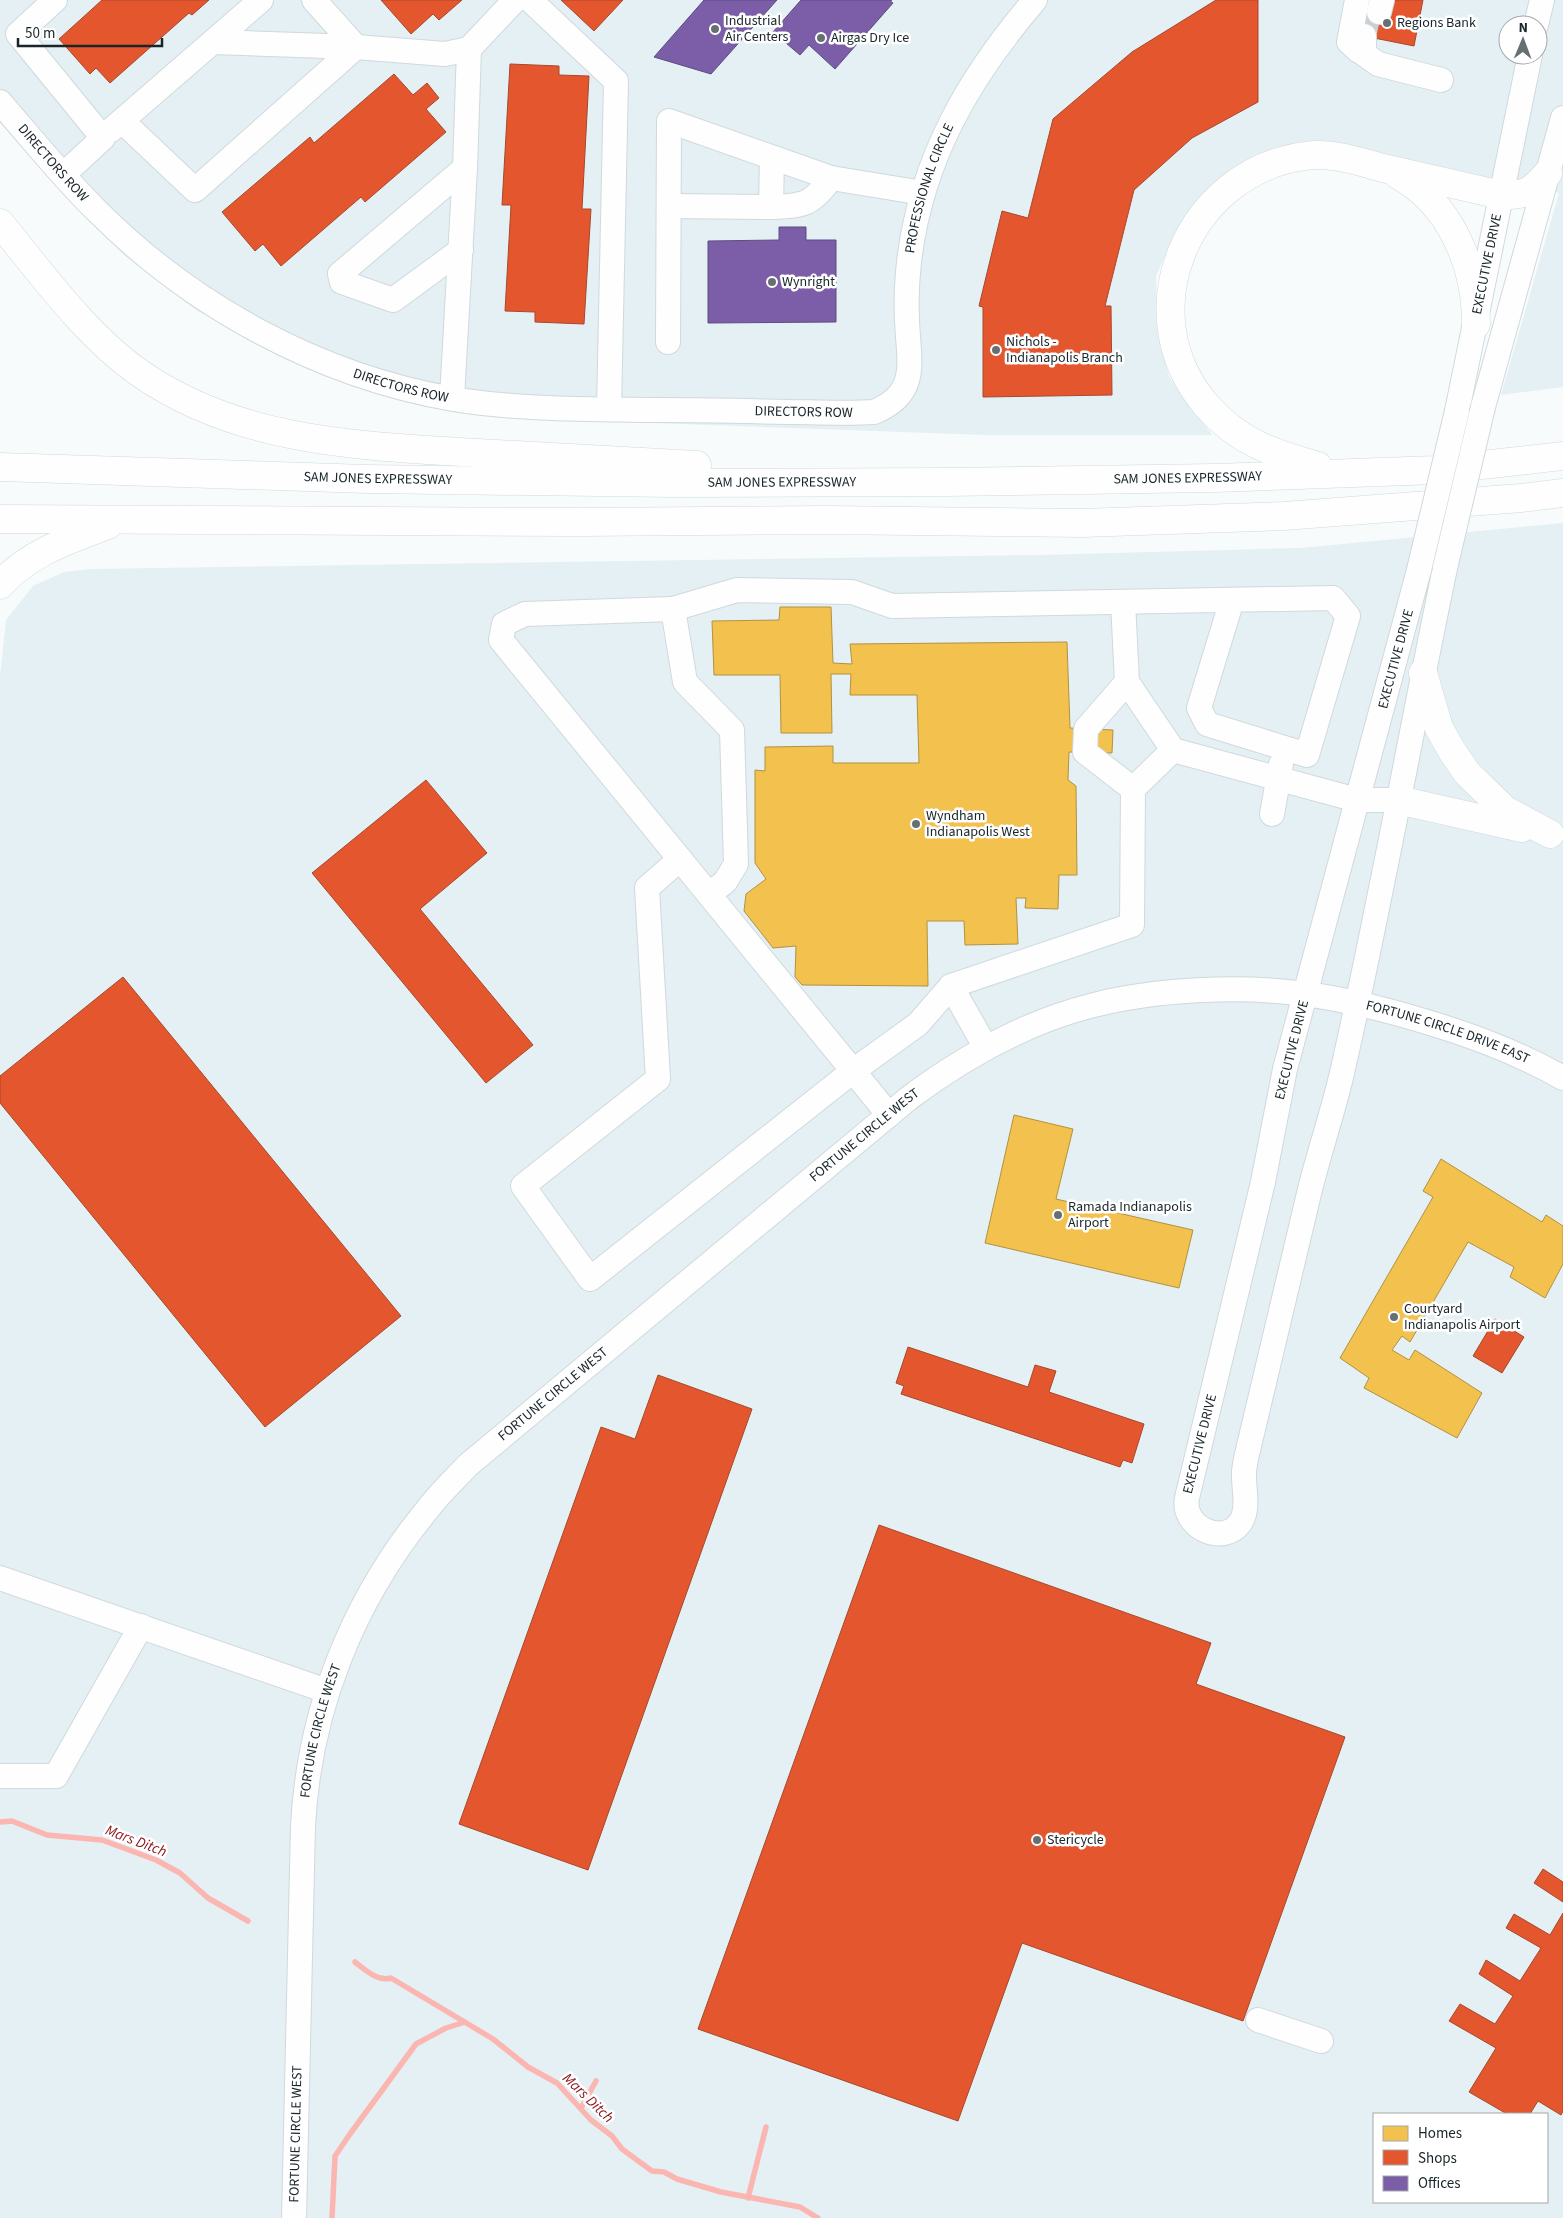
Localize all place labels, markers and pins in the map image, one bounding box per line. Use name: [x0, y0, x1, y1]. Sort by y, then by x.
place label: Industrial Air Centers: [725, 11, 789, 47]
place label: Regions Bank: [1397, 13, 1476, 33]
marker: Regions Bank: [1381, 17, 1393, 29]
marker: Industrial Air Centers: [709, 23, 721, 35]
place label: Airgas Dry Ice: [831, 28, 909, 48]
marker: Airgas Dry Ice: [815, 32, 827, 44]
place label: Wynright: [782, 272, 835, 292]
marker: Wynright: [766, 276, 778, 288]
place label: Nichols - Indianapolis Branch: [1006, 332, 1123, 368]
marker: Nichols - Indianapolis Branch: [990, 344, 1002, 356]
place label: Wyndham Indianapolis West: [926, 806, 1030, 842]
marker: Wyndham Indianapolis West: [910, 818, 922, 830]
place label: Ramada Indianapolis Airport: [1068, 1197, 1192, 1233]
marker: Ramada Indianapolis Airport: [1052, 1209, 1064, 1221]
place label: Courtyard Indianapolis Airport: [1404, 1299, 1520, 1335]
marker: Courtyard Indianapolis Airport: [1388, 1311, 1400, 1323]
place label: Stericycle: [1047, 1830, 1104, 1850]
marker: Stericycle: [1031, 1834, 1043, 1846]

